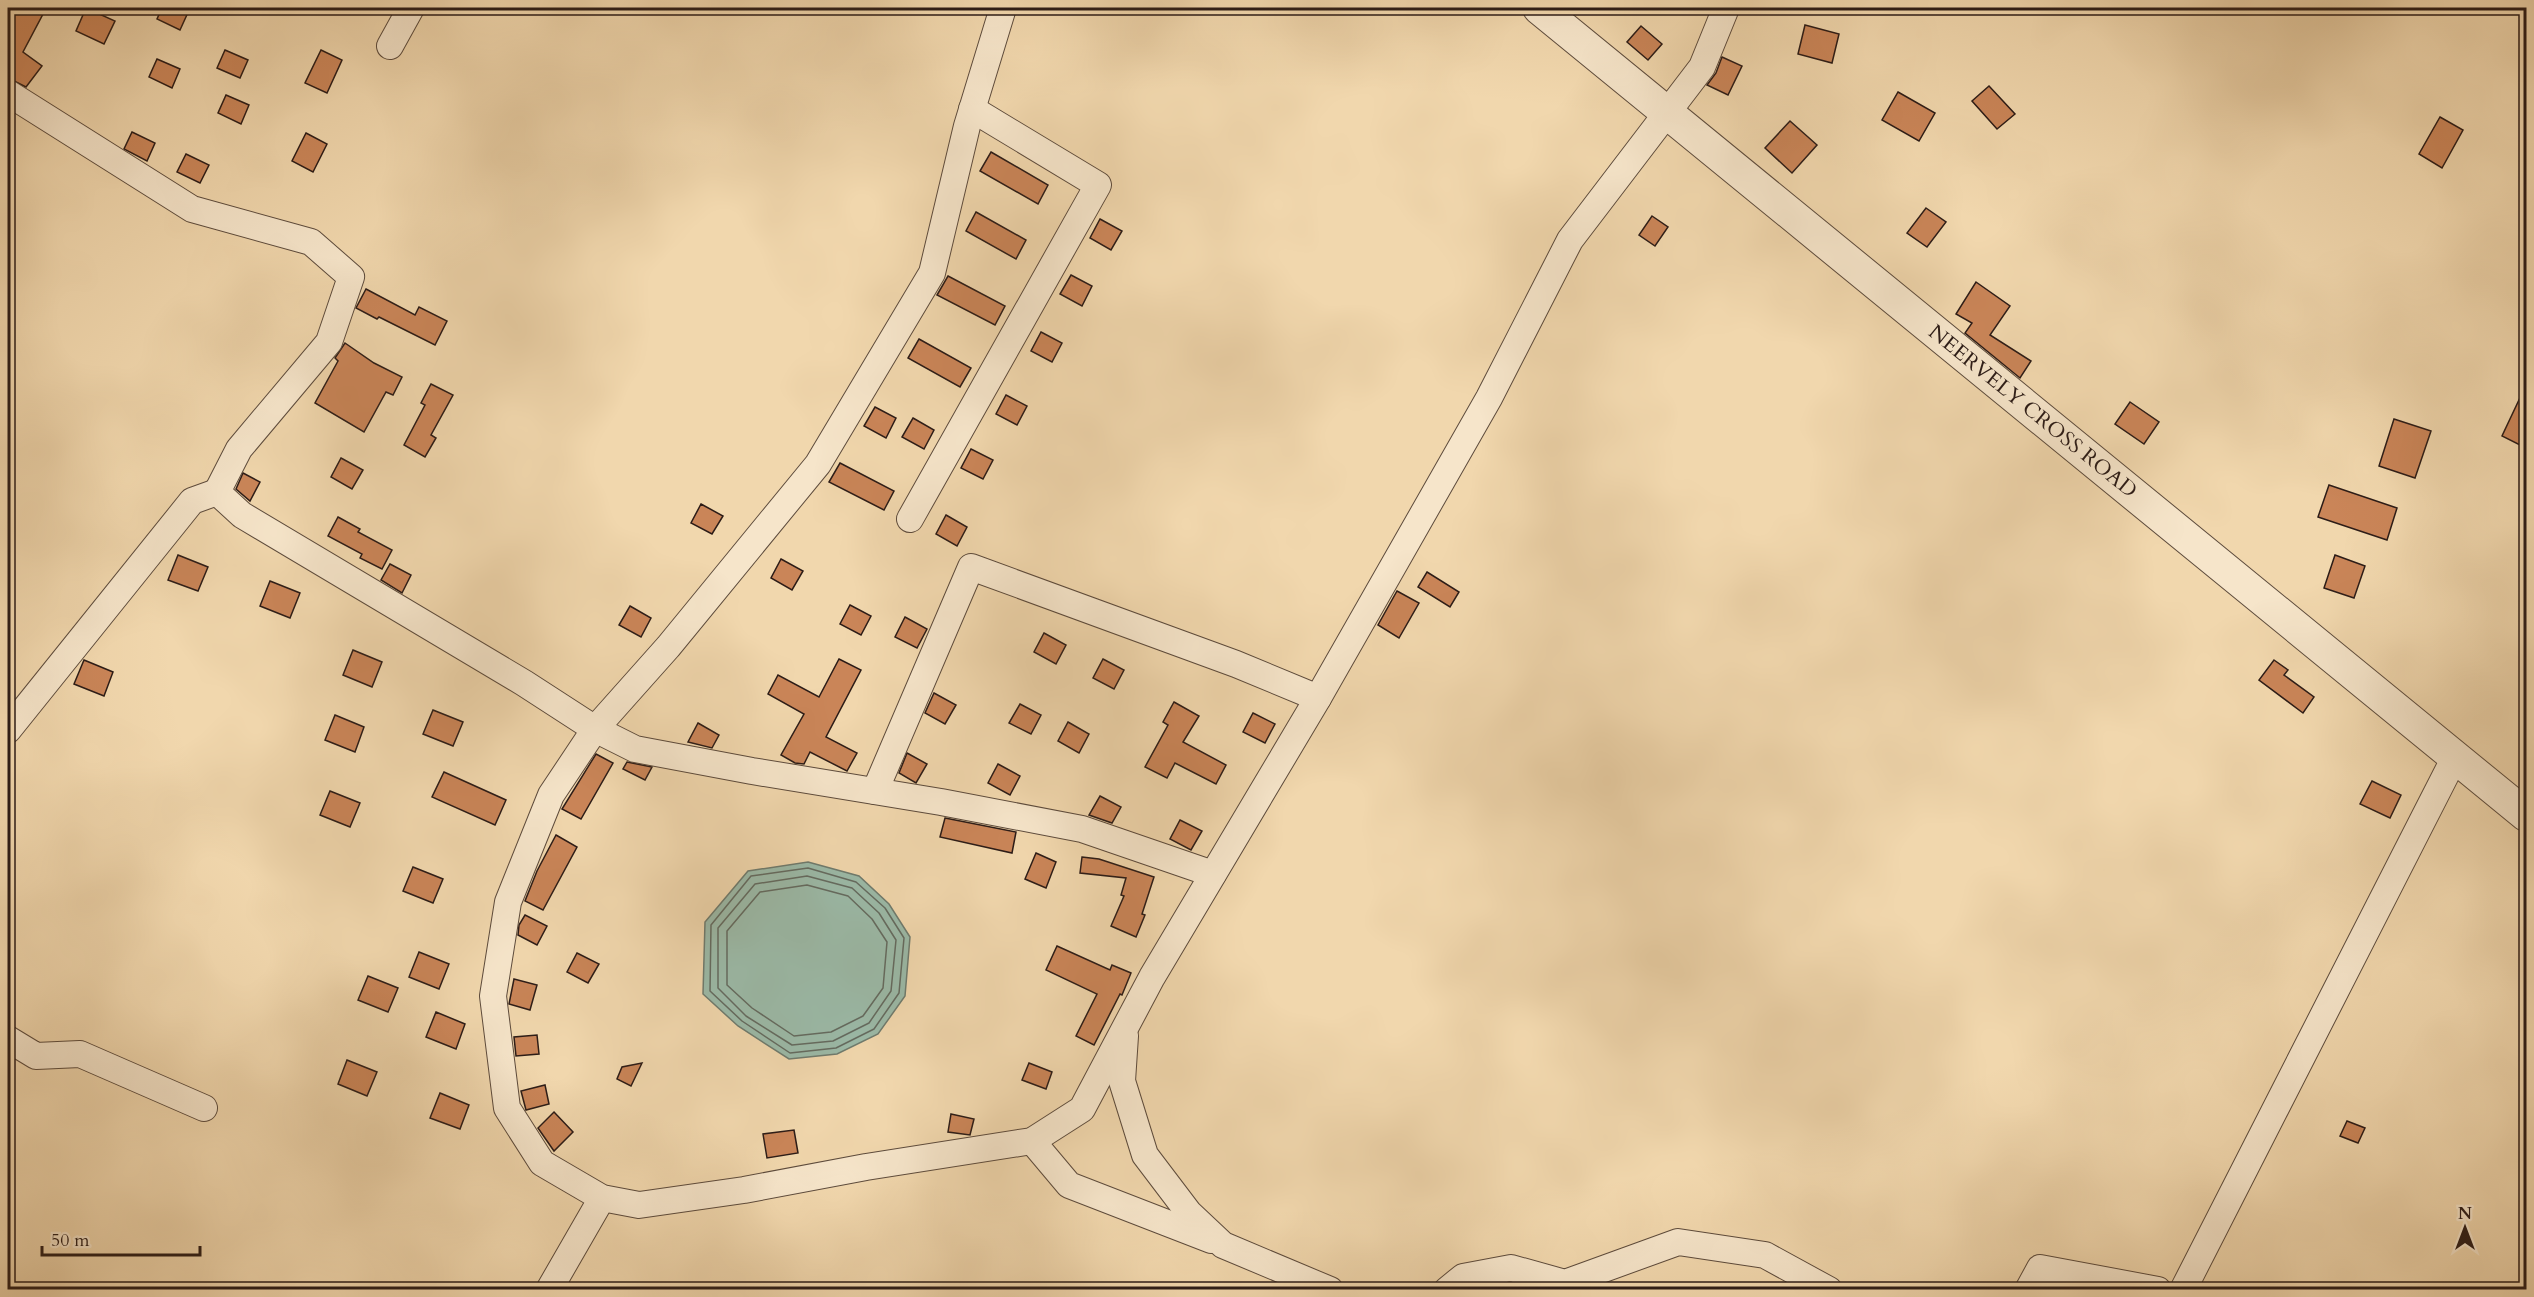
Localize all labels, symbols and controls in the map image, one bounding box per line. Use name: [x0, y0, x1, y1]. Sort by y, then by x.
street label: NEERVELY CROSS ROAD: [1922, 318, 2143, 505]
north arrow: [2435, 1198, 2495, 1258]
text: N: [2458, 1203, 2472, 1225]
scale bar: [42, 1219, 200, 1257]
text: 50 m: [51, 1228, 90, 1253]

